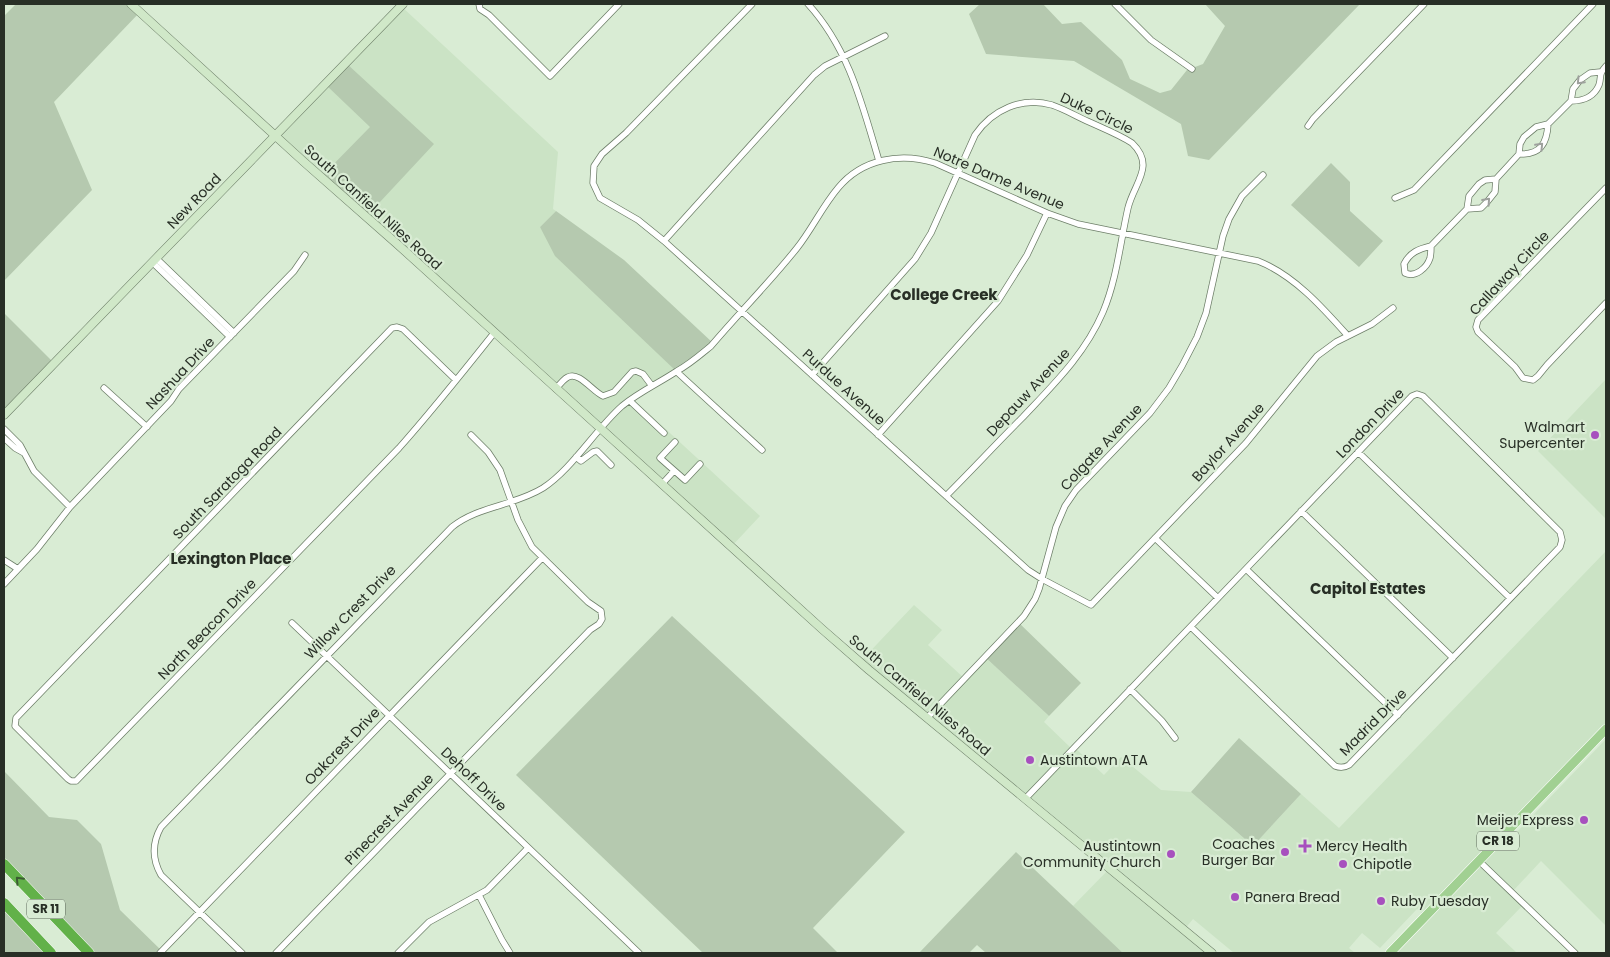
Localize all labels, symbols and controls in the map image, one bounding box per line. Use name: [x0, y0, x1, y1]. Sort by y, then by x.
one-way arrow: [1577, 75, 1586, 84]
street label: Duke Circle: [1057, 87, 1137, 139]
street label: South Canfield Niles Road: [300, 140, 446, 274]
street label: Notre Dame Avenue: [931, 141, 1068, 215]
one-way arrow: [1534, 143, 1543, 152]
street label: New Road: [162, 169, 226, 233]
one-way arrow: [1482, 197, 1491, 206]
street label: Callaway Circle: [1464, 226, 1554, 320]
district label: College Creek: [890, 284, 998, 305]
street label: Nashua Drive: [141, 332, 219, 414]
street label: Depauw Avenue: [982, 343, 1074, 441]
street label: Purdue Avenue: [798, 344, 890, 430]
street label: London Drive: [1331, 383, 1409, 462]
street label: Baylor Avenue: [1187, 398, 1269, 486]
street label: Colgate Avenue: [1055, 399, 1147, 495]
place label: Walmart Supercenter: [1499, 417, 1585, 453]
street label: South Saratoga Road: [168, 422, 286, 544]
marker: Walmart Supercenter: [1589, 429, 1601, 441]
district label: Lexington Place: [170, 548, 292, 569]
street label: Willow Crest Drive: [300, 560, 401, 664]
street label: North Beacon Drive: [153, 574, 261, 684]
district label: Capitol Estates: [1310, 578, 1426, 599]
street label: South Canfield Niles Road: [845, 630, 995, 760]
street label: Madrid Drive: [1335, 684, 1411, 760]
street label: Oakcrest Drive: [300, 702, 385, 789]
street label: Dehoff Drive: [437, 742, 512, 816]
place label: Austintown ATA: [1040, 750, 1148, 770]
marker: Austintown ATA: [1024, 754, 1036, 766]
street label: Pinecrest Avenue: [340, 769, 438, 869]
place label: Meijer Express: [1477, 810, 1574, 830]
marker: Meijer Express: [1578, 814, 1590, 826]
road number: CR 18: [1477, 831, 1519, 850]
place label: Coaches Burger Bar: [1202, 834, 1275, 870]
place label: Austintown Community Church: [1023, 836, 1161, 872]
place label: Mercy Health: [1316, 836, 1407, 856]
marker: Mercy Health: [1298, 839, 1312, 853]
marker: Coaches Burger Bar: [1279, 846, 1291, 858]
marker: Austintown Community Church: [1165, 848, 1177, 860]
place label: Chipotle: [1353, 854, 1412, 874]
marker: Chipotle: [1337, 858, 1349, 870]
one-way arrow: [16, 876, 25, 885]
place label: Panera Bread: [1245, 887, 1340, 907]
marker: Panera Bread: [1229, 891, 1241, 903]
place label: Ruby Tuesday: [1391, 891, 1489, 911]
marker: Ruby Tuesday: [1375, 895, 1387, 907]
road number: SR 11: [27, 900, 65, 919]

